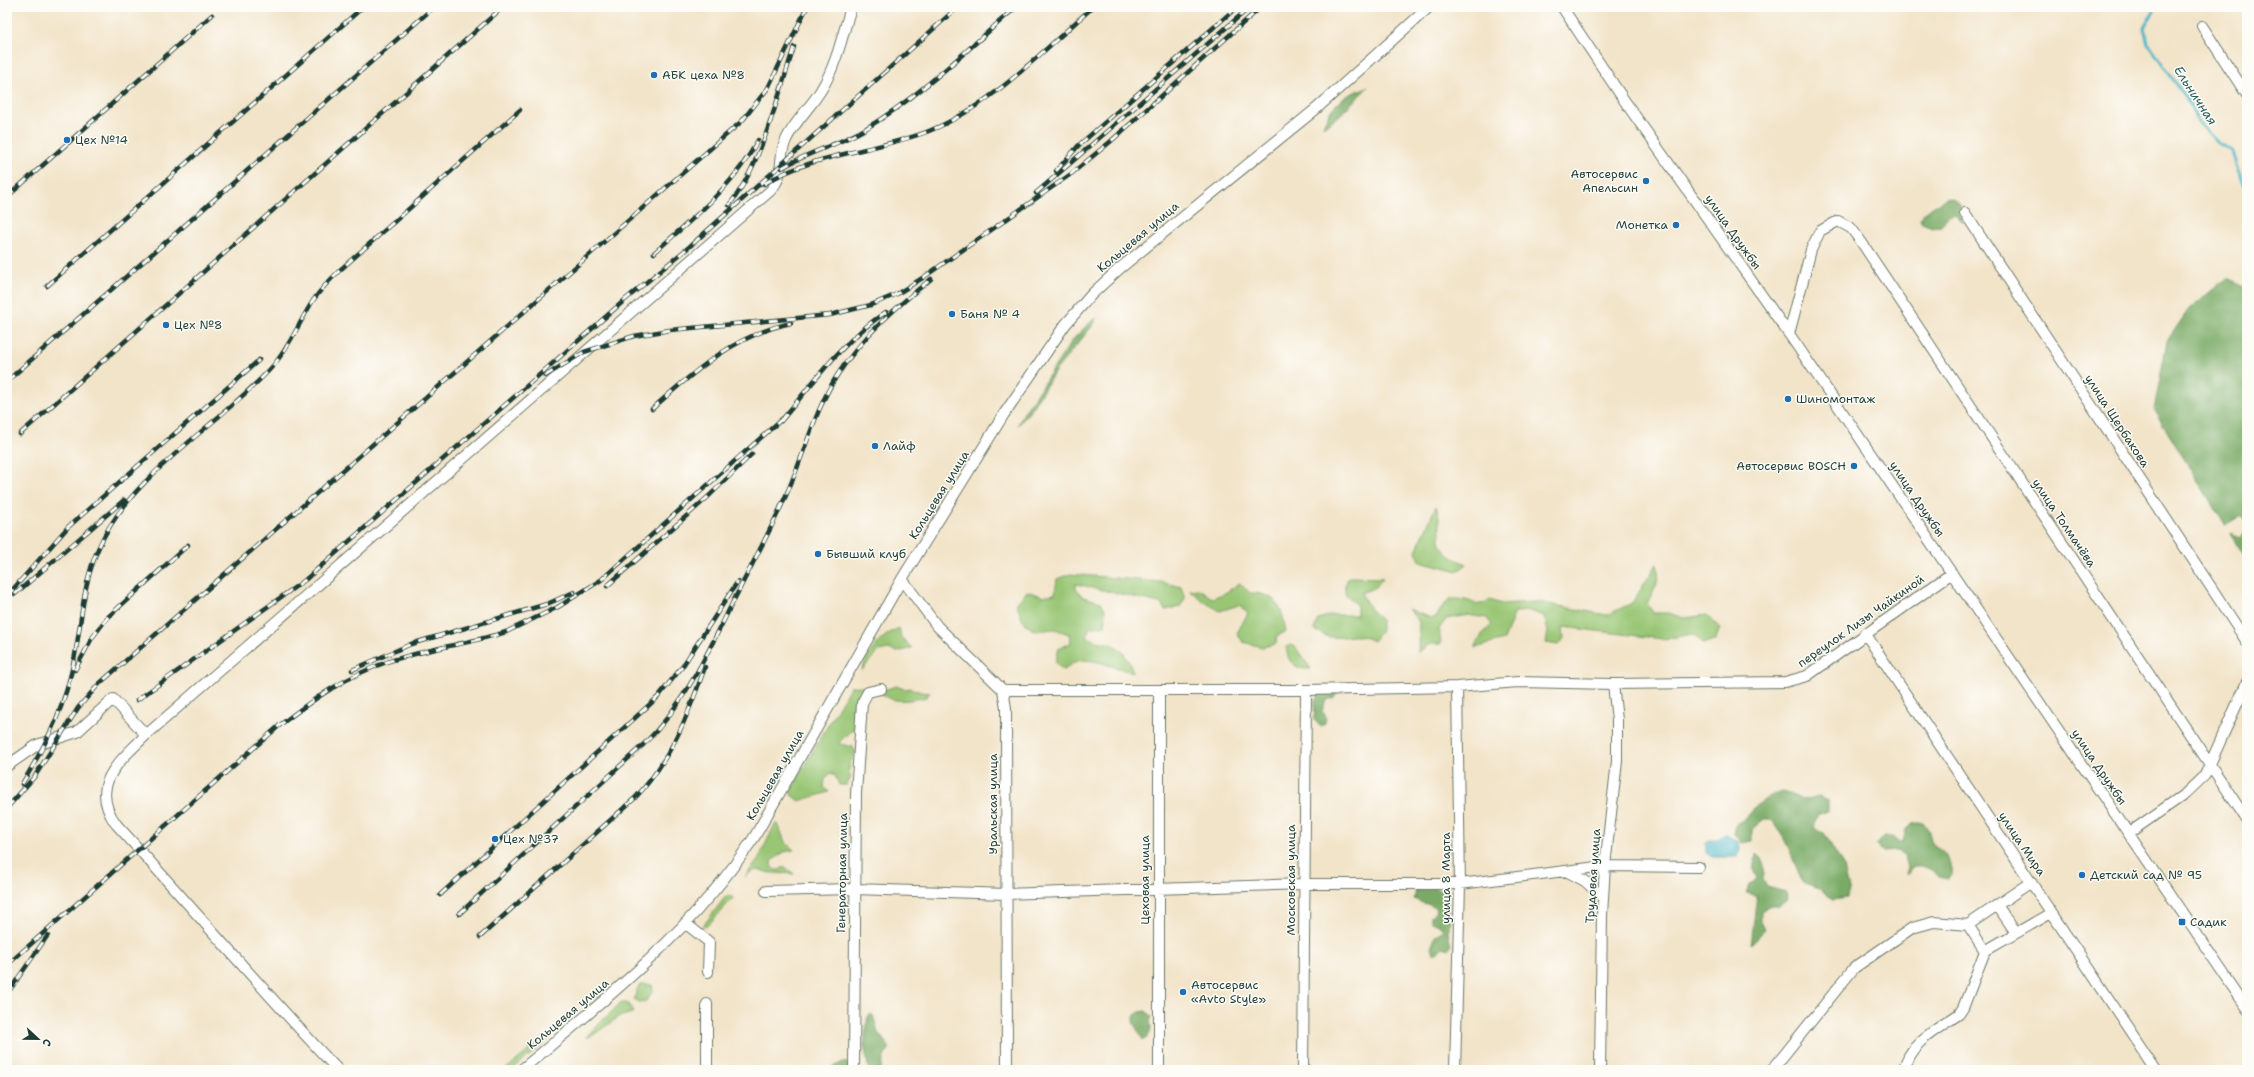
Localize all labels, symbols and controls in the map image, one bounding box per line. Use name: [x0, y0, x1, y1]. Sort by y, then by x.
water label: Ельничная: [2170, 62, 2221, 128]
place label: АБК цеха №8: [662, 67, 745, 83]
marker: АБК цеха №8: [649, 70, 659, 80]
place label: Цех №14: [75, 132, 128, 148]
marker: Цех №14: [62, 135, 72, 145]
place label: Автосервис Апельсин: [1570, 166, 1638, 196]
marker: Автосервис Апельсин: [1641, 176, 1651, 186]
street label: улица Дружбы: [1701, 191, 1765, 273]
street label: Кольцевая улица: [1094, 198, 1183, 276]
place label: Монетка: [1616, 217, 1669, 233]
marker: Монетка: [1671, 220, 1681, 230]
place label: Баня № 4: [960, 306, 1020, 322]
marker: Баня № 4: [947, 309, 957, 319]
place label: Цех №8: [174, 317, 223, 333]
marker: Цех №8: [161, 320, 171, 330]
street label: улица Щербакова: [2081, 371, 2153, 471]
place label: Шиномонтаж: [1796, 391, 1875, 407]
marker: Шиномонтаж: [1783, 394, 1793, 404]
place label: Лайф: [883, 438, 915, 454]
marker: Лайф: [870, 441, 880, 451]
street label: Кольцевая улица: [905, 447, 973, 542]
place label: Автосервис BOSCH: [1736, 458, 1846, 474]
street label: улица Дружбы: [1886, 458, 1948, 540]
marker: Автосервис BOSCH: [1849, 461, 1859, 471]
street label: улица Толмачёва: [2028, 476, 2100, 571]
place label: Бывший клуб: [826, 546, 906, 562]
marker: Бывший клуб: [813, 549, 823, 559]
street label: переулок Лизы Чайкиной: [1794, 571, 1928, 671]
street label: Кольцевая улица: [743, 726, 808, 823]
street label: улица Дружбы: [2068, 726, 2130, 808]
street label: Уральская улица: [985, 753, 1001, 854]
street label: улица Мира: [1995, 809, 2050, 880]
street label: Генераторная улица: [833, 812, 851, 933]
street label: Московская улица: [1283, 824, 1299, 935]
street label: Трудовая улица: [1582, 827, 1604, 924]
place label: Цех №37: [503, 831, 559, 847]
street label: улица 8 Марта: [1438, 832, 1454, 924]
marker: Цех №37: [490, 834, 500, 844]
street label: Цеховая улица: [1137, 835, 1153, 925]
place label: Детский сад № 95: [2090, 867, 2202, 883]
marker: Детский сад № 95: [2077, 870, 2087, 880]
place label: Садик: [2190, 914, 2227, 930]
marker: Садик: [2177, 917, 2187, 927]
street label: Кольцевая улица: [524, 975, 613, 1053]
place label: Автосервис «Avto Style»: [1191, 977, 1266, 1007]
marker: Автосервис «Avto Style»: [1178, 987, 1188, 997]
north arrow: [18, 1019, 58, 1059]
text: С: [38, 1037, 55, 1049]

